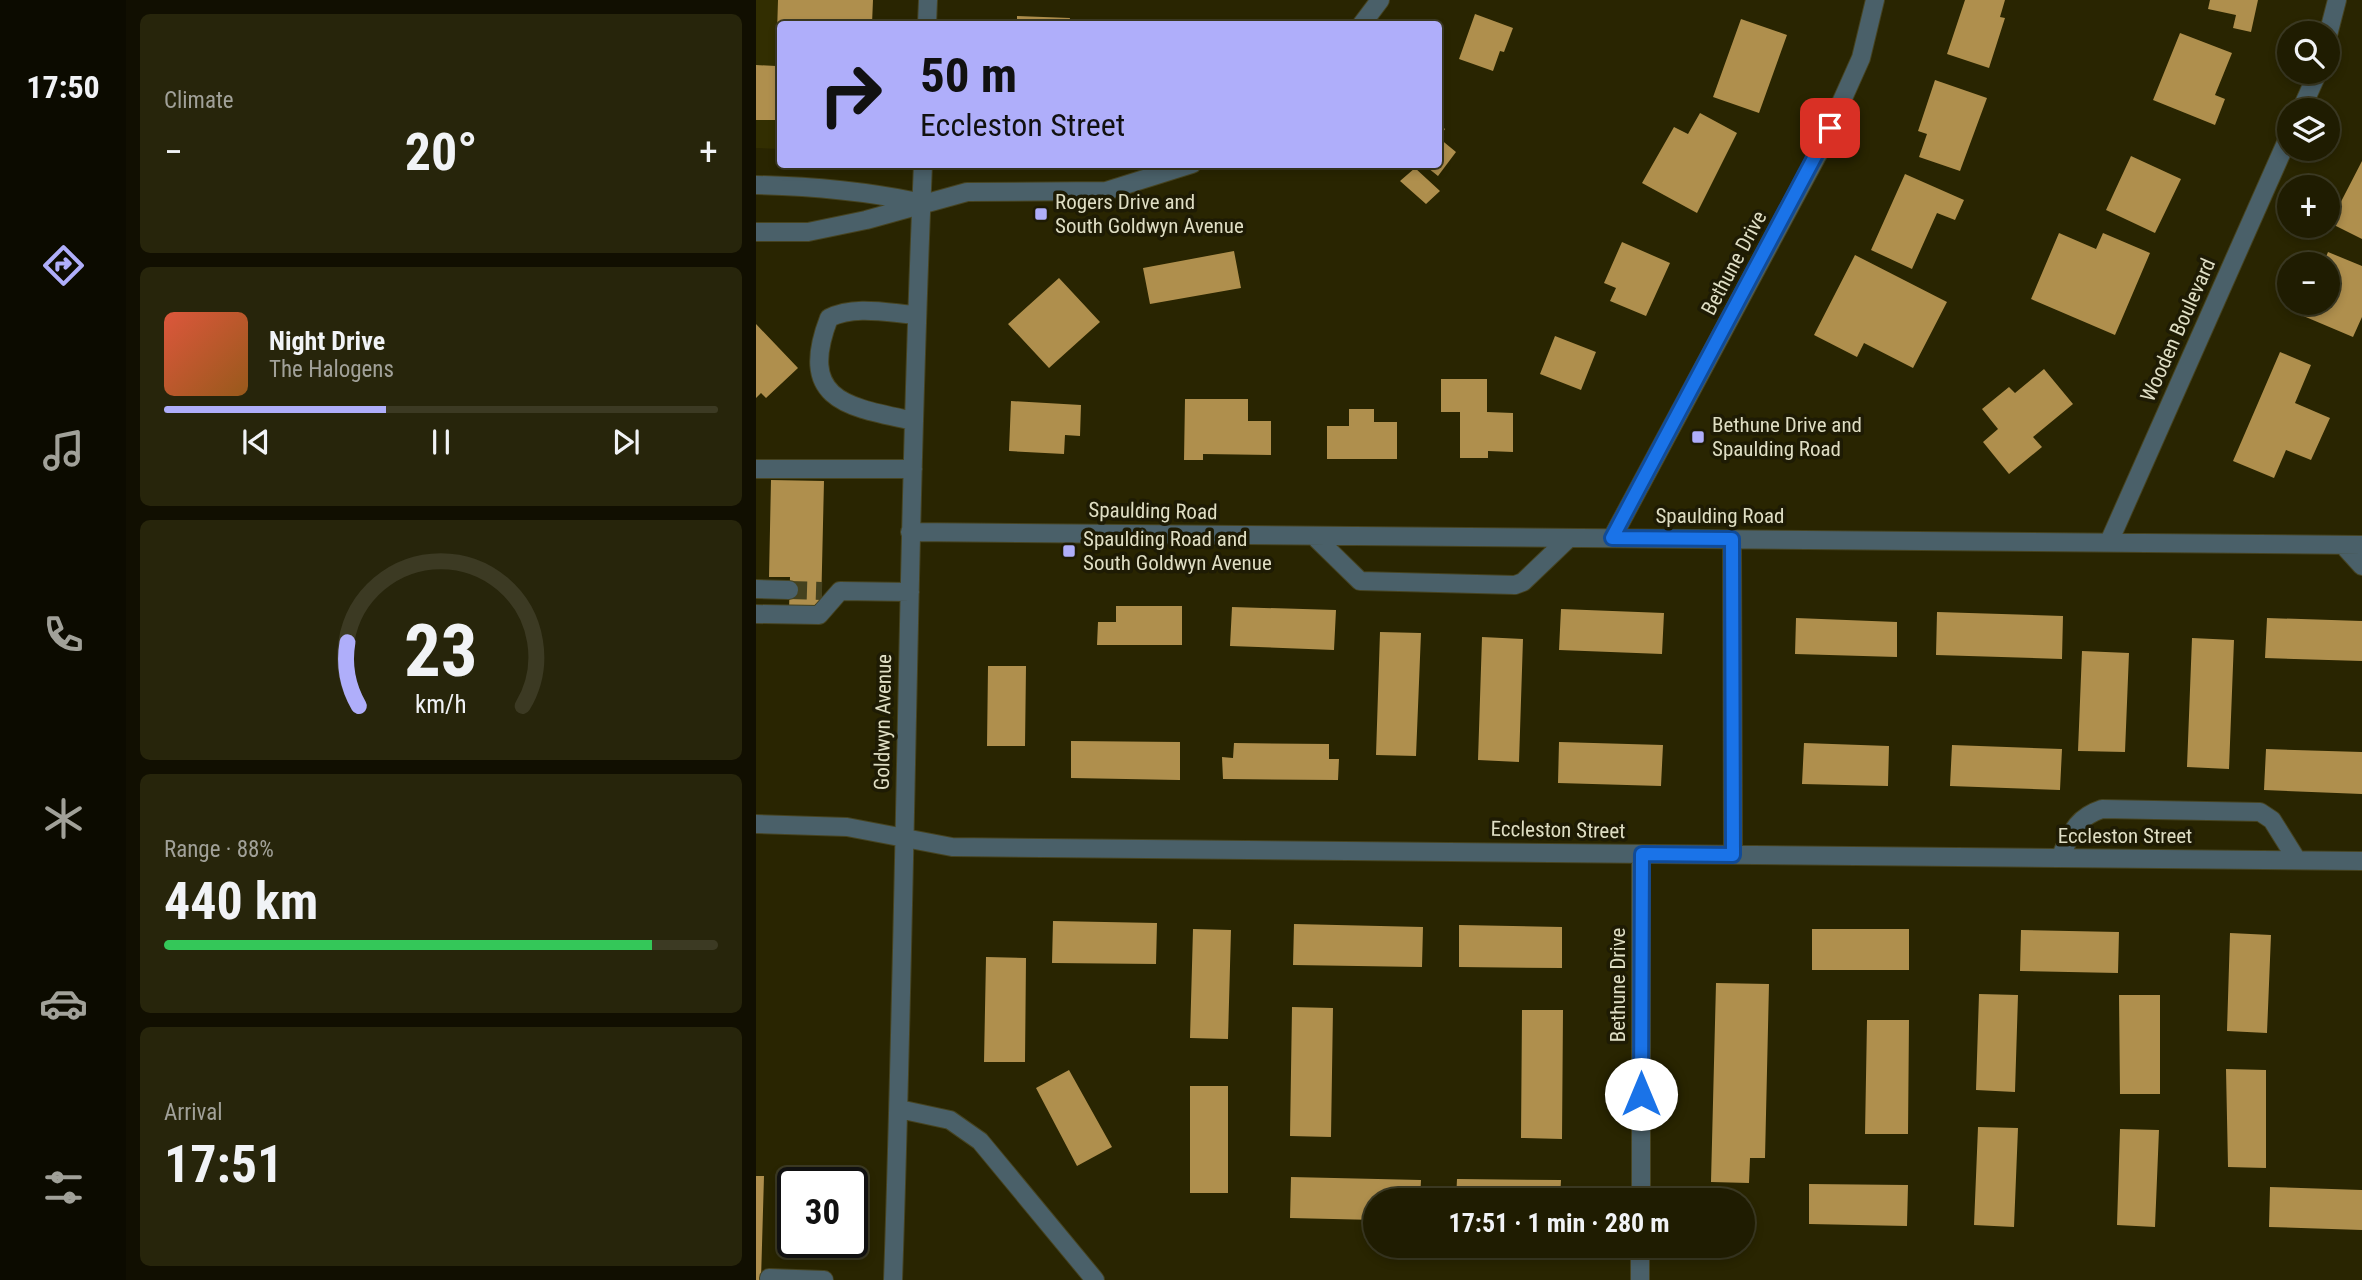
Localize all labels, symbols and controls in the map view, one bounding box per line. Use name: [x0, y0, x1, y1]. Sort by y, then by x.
map controls: [2277, 21, 2340, 315]
button: search: [2277, 21, 2340, 84]
text: 50 m: [920, 47, 1017, 104]
icon: right: [805, 49, 896, 140]
text: 17:50: [26, 68, 100, 106]
text: Climate: [164, 87, 234, 114]
pin: [1800, 98, 1860, 158]
button: layers: [2277, 98, 2340, 161]
text: Eccleston Street: [920, 106, 1125, 144]
icon: arrive: [1811, 109, 1849, 147]
text: 20°: [405, 122, 477, 183]
text: −: [164, 130, 183, 174]
text: +: [699, 130, 718, 174]
button: +: [2277, 175, 2340, 238]
place label: Rogers Drive and South Goldwyn Avenue: [1055, 190, 1244, 238]
marker: Rogers Drive and South Goldwyn Avenue: [1033, 206, 1049, 222]
street label: Bethune Drive: [1697, 207, 1772, 319]
icon: directions: [39, 241, 88, 290]
button: −: [2277, 252, 2340, 315]
street label: Wooden Boulevard: [2136, 255, 2220, 405]
text: Night Drive: [269, 326, 385, 356]
text: The Halogens: [269, 356, 394, 383]
place label: Bethune Drive and Spaulding Road: [1712, 413, 1862, 461]
icon: previous: [237, 423, 275, 461]
icon: pause: [422, 423, 460, 461]
icon: next: [607, 423, 645, 461]
icon: music: [39, 426, 88, 475]
marker: Bethune Drive and Spaulding Road: [1690, 429, 1706, 445]
street label: Spaulding Road: [1088, 498, 1218, 524]
street label: Spaulding Road: [1655, 504, 1785, 528]
place label: Spaulding Road and South Goldwyn Avenue: [1083, 527, 1272, 575]
marker: Spaulding Road and South Goldwyn Avenue: [1061, 543, 1077, 559]
text: 23: [404, 608, 478, 694]
icon: phone: [39, 610, 88, 659]
street label: Goldwyn Avenue: [870, 654, 896, 790]
text: km/h: [415, 690, 467, 719]
icon: climate: [39, 794, 88, 843]
street label: Eccleston Street: [1490, 817, 1626, 843]
street label: Eccleston Street: [2058, 824, 2192, 848]
text: Range · 88%: [164, 836, 274, 863]
text: 440 km: [164, 871, 318, 932]
street label: Bethune Drive: [1606, 928, 1630, 1042]
icon: car: [39, 979, 88, 1028]
position arrow: [1604, 1057, 1678, 1131]
text: Arrival: [164, 1099, 223, 1126]
text: 17:51: [164, 1134, 283, 1195]
icon: filters: [39, 1163, 88, 1212]
speed limit sign: 30: [777, 1167, 868, 1258]
text: 17:51 · 1 min · 280 m: [1449, 1208, 1669, 1238]

